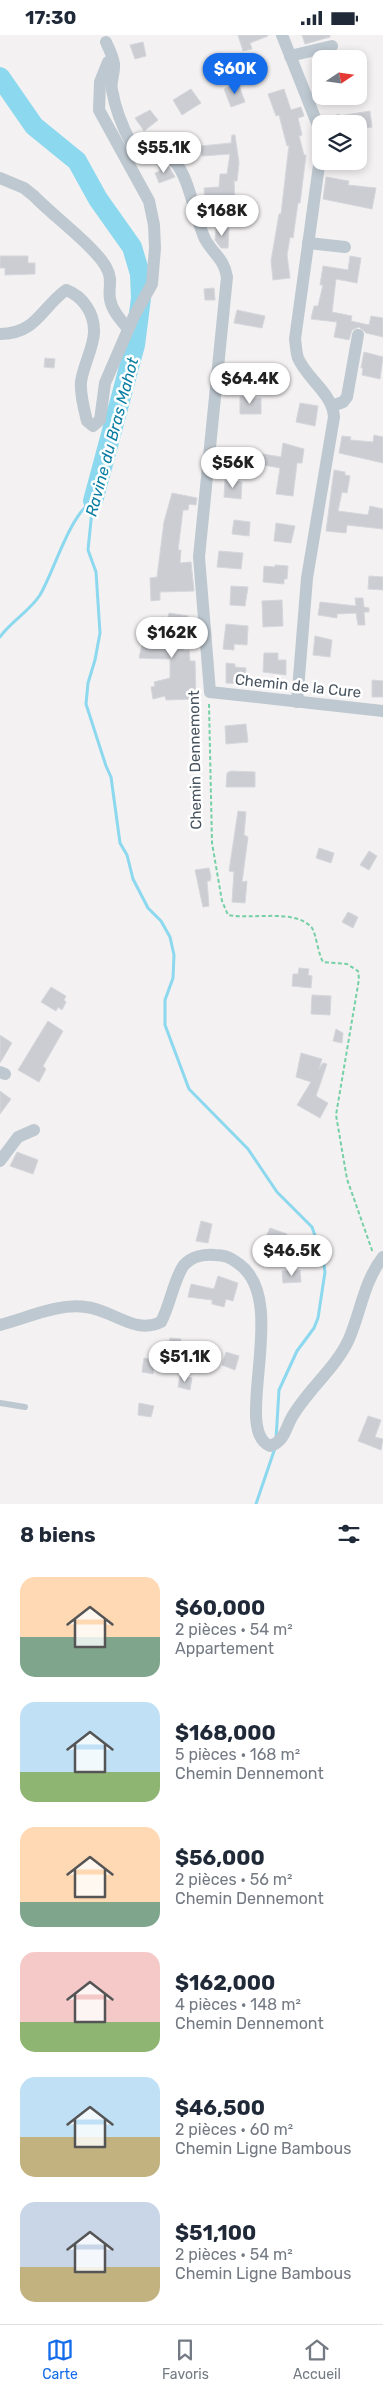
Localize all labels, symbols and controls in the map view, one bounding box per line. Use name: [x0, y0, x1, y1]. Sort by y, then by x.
text: 17:30: [25, 6, 76, 29]
north arrow: [312, 50, 368, 105]
map controls: [312, 50, 367, 170]
pin: $60K: [205, 53, 265, 95]
text: $60K: [214, 59, 256, 78]
button: layers: [312, 115, 367, 170]
pin: $55.1K: [123, 131, 205, 174]
text: $55.1K: [137, 138, 191, 157]
pin: $168K: [187, 195, 257, 237]
text: $168K: [197, 201, 247, 220]
water label: Ravine du Bras Mahot: [82, 355, 143, 519]
pin: $64.4K: [209, 363, 291, 405]
text: $64.4K: [221, 369, 279, 388]
pin: $56K: [203, 447, 263, 489]
text: $56K: [212, 453, 254, 472]
pin: $162K: [137, 617, 207, 659]
text: $162K: [147, 623, 197, 642]
street label: Chemin de la Cure: [234, 670, 362, 702]
street label: Chemin Dennemont: [185, 690, 205, 830]
pin: $46.5K: [251, 1235, 333, 1277]
text: $46.5K: [263, 1241, 321, 1260]
pin: $51.1K: [144, 1341, 226, 1383]
text: $51.1K: [160, 1347, 210, 1366]
icon: filters: [335, 1520, 363, 1548]
text: 8 biens: [20, 1522, 96, 1547]
text: $60,000: [175, 1595, 265, 1620]
icon: home: [60, 1597, 120, 1657]
text: 2 pièces · 54 m²: [175, 1620, 293, 1639]
text: Appartement: [175, 1639, 274, 1658]
text: $168,000: [175, 1720, 276, 1745]
icon: home: [60, 1722, 120, 1782]
text: 5 pièces · 168 m²: [175, 1745, 300, 1764]
text: Chemin Dennemont: [175, 1764, 324, 1783]
text: $56,000: [175, 1845, 265, 1870]
icon: home: [60, 1847, 120, 1907]
text: 2 pièces · 56 m²: [175, 1870, 293, 1889]
text: Chemin Dennemont: [175, 1889, 324, 1908]
text: $162,000: [175, 1970, 275, 1995]
icon: home: [60, 1972, 120, 2032]
text: 4 pièces · 148 m²: [175, 1995, 301, 2014]
text: Chemin Dennemont: [175, 2014, 324, 2033]
text: $46,500: [175, 2095, 265, 2120]
icon: home: [60, 2097, 120, 2157]
text: 2 pièces · 60 m²: [175, 2120, 293, 2139]
text: Chemin Ligne Bambous: [175, 2139, 351, 2158]
text: $51,100: [175, 2220, 256, 2245]
icon: home: [60, 2222, 120, 2282]
text: 2 pièces · 54 m²: [175, 2245, 293, 2264]
text: Chemin Ligne Bambous: [175, 2264, 351, 2283]
tab: Carte: [42, 2336, 78, 2383]
tab: Favoris: [162, 2336, 209, 2383]
tab: Accueil: [293, 2336, 341, 2383]

